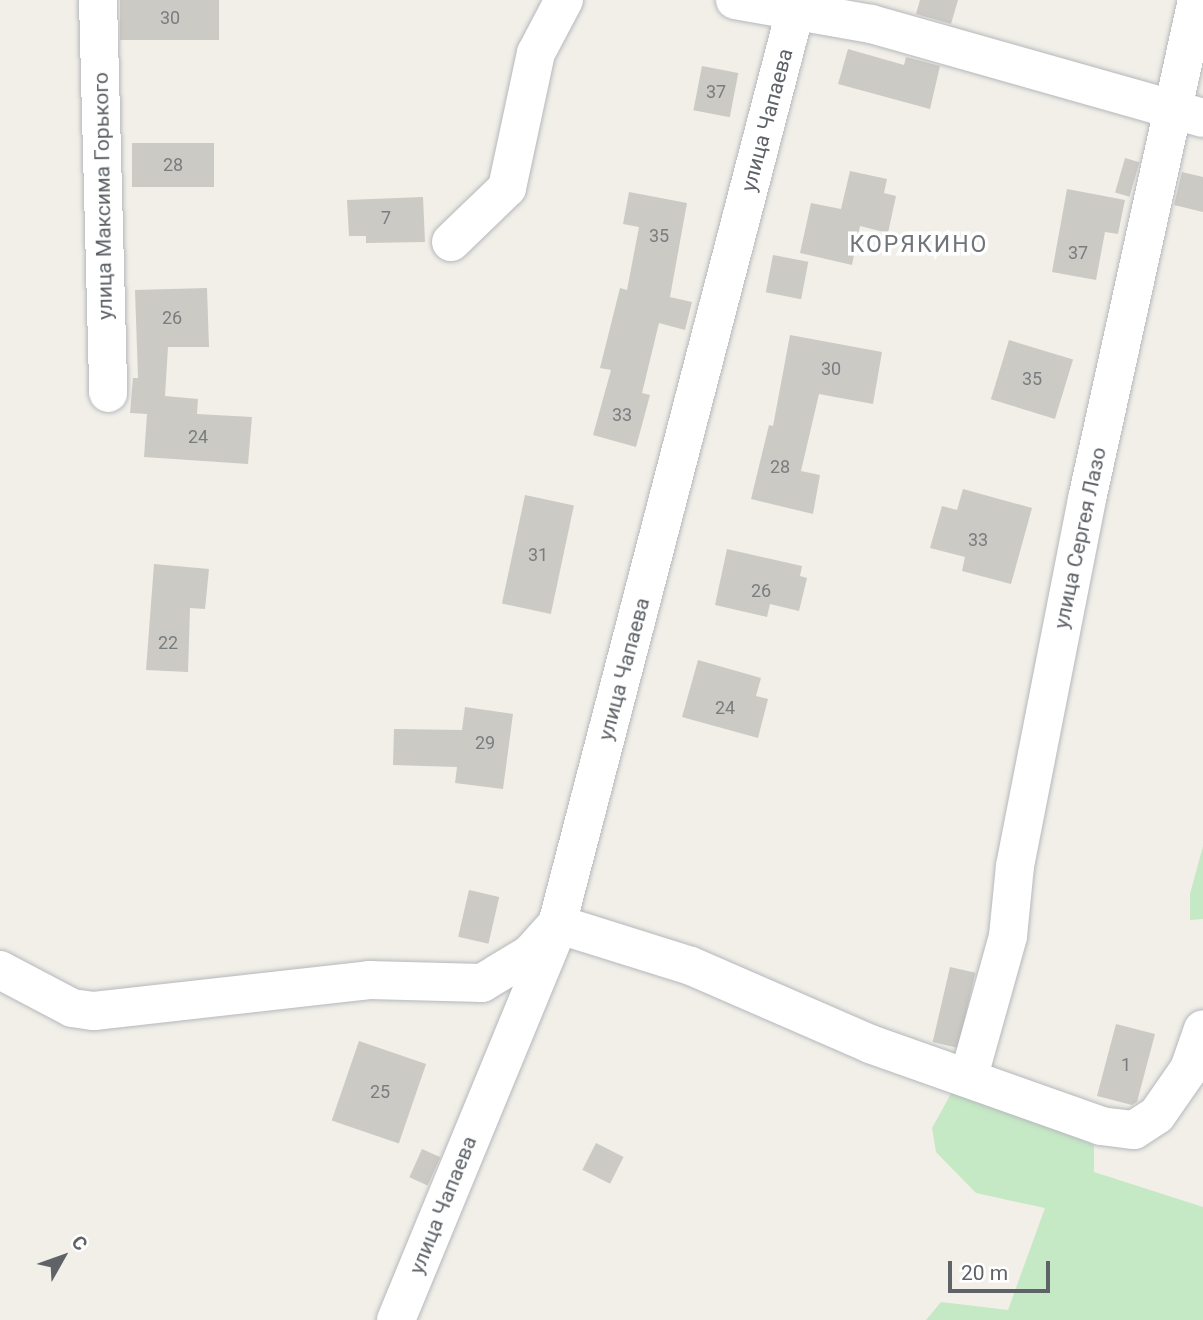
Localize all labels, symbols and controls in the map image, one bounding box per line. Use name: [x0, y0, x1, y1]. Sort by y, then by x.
house number: 30: [160, 7, 180, 29]
street label: улица Чапаева: [736, 46, 798, 194]
street label: улица Максима Горького: [88, 72, 118, 320]
house number: 37: [706, 81, 726, 103]
house number: 28: [163, 154, 183, 176]
house number: 7: [381, 207, 391, 229]
house number: 35: [649, 225, 669, 247]
district label: КОРЯКИНО: [851, 231, 987, 259]
house number: 37: [1068, 242, 1088, 264]
house number: 26: [162, 307, 182, 329]
house number: 30: [821, 358, 841, 380]
house number: 35: [1022, 368, 1042, 390]
house number: 33: [612, 404, 632, 426]
house number: 24: [188, 426, 208, 448]
street label: улица Сергея Лазо: [1048, 445, 1112, 631]
house number: 28: [770, 456, 790, 478]
house number: 33: [968, 529, 988, 551]
house number: 31: [528, 544, 548, 566]
house number: 26: [751, 580, 771, 602]
street label: улица Чапаева: [593, 595, 655, 743]
house number: 22: [158, 632, 178, 654]
house number: 24: [715, 697, 735, 719]
house number: 29: [475, 732, 495, 754]
house number: 1: [1121, 1054, 1131, 1076]
house number: 25: [370, 1081, 390, 1103]
street label: улица Чапаева: [404, 1132, 482, 1278]
north arrow: [28, 1222, 98, 1292]
text: С: [67, 1231, 92, 1255]
scale bar: [951, 1246, 1052, 1290]
text: 20 m: [961, 1261, 1008, 1285]

